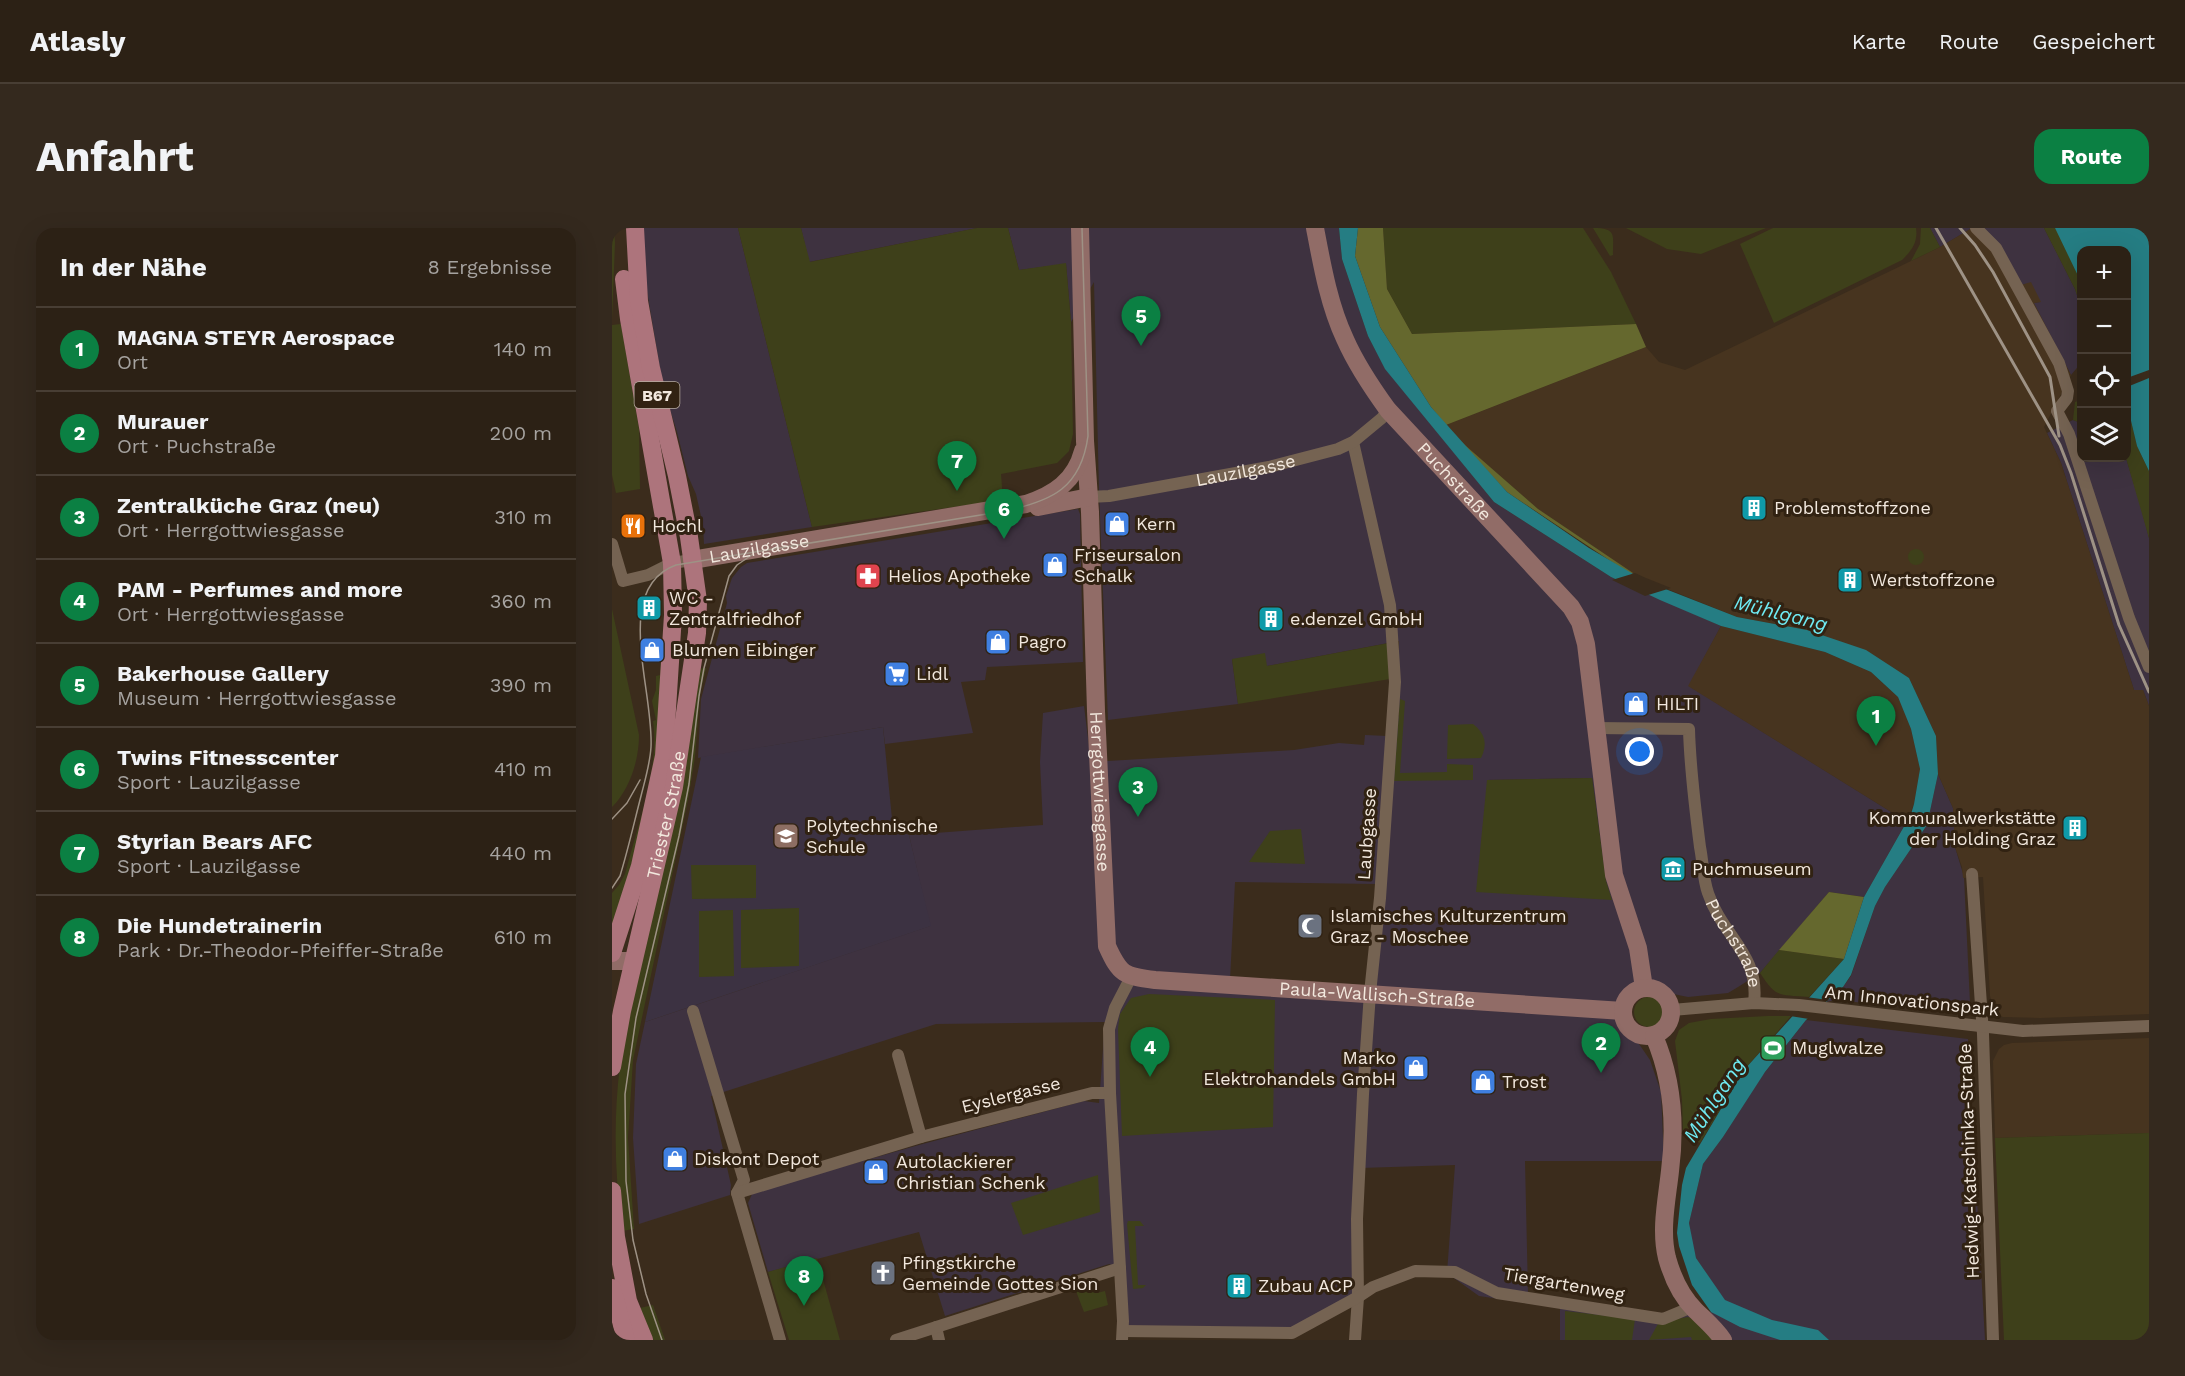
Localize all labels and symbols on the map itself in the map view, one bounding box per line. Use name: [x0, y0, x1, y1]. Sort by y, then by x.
pin: 5: [1122, 296, 1160, 346]
road number: B67: [634, 382, 680, 408]
street label: Puchstraße: [1413, 438, 1496, 525]
pin: 7: [938, 442, 976, 491]
street label: Lauzilgasse: [1194, 450, 1298, 490]
pin: 6: [984, 490, 1024, 539]
building icon: Problemstoffzone: [1739, 493, 1769, 523]
place label: Problemstoffzone: [1774, 497, 1931, 518]
shop icon: Kern: [1102, 509, 1132, 539]
restaurant icon: Hochl: [618, 511, 648, 541]
place label: Kern: [1136, 513, 1176, 534]
place label: Hochl: [652, 515, 703, 536]
street label: Lauzilgasse: [707, 530, 811, 567]
place label: Friseursalon Schalk: [1074, 544, 1181, 586]
shop icon: Friseursalon Schalk: [1040, 550, 1070, 580]
pharmacy icon: Helios Apotheke: [853, 561, 883, 591]
place label: Helios Apotheke: [888, 565, 1031, 586]
building icon: Wertstoffzone: [1835, 565, 1865, 595]
place label: Wertstoffzone: [1870, 569, 1995, 590]
place label: WC - Zentralfriedhof: [669, 587, 801, 629]
water label: Mühlgang: [1732, 590, 1830, 636]
building icon: WC - Zentralfriedhof: [634, 593, 664, 623]
building icon: e.denzel GmbH: [1256, 604, 1286, 634]
place label: e.denzel GmbH: [1290, 608, 1423, 629]
shop icon: Pagro: [983, 627, 1013, 657]
place label: Pagro: [1018, 631, 1067, 652]
shop icon: Blumen Eibinger: [637, 635, 667, 665]
place label: Blumen Eibinger: [672, 639, 816, 660]
supermarket icon: Lidl: [882, 659, 912, 689]
place label: Lidl: [916, 663, 949, 684]
shop icon: HILTI: [1621, 689, 1651, 719]
place label: HILTI: [1656, 693, 1699, 714]
pin: 1: [1856, 696, 1896, 746]
street label: Herrgottwiesgasse: [1086, 711, 1115, 872]
your location: [1625, 737, 1654, 766]
street label: Triester Straße: [642, 749, 689, 881]
pin: 3: [1118, 768, 1158, 817]
street label: Laubgasse: [1353, 787, 1380, 881]
place label: Kommunalwerkstätte der Holding Graz: [1869, 807, 2056, 849]
building icon: Kommunalwerkstätte der Holding Graz: [2060, 813, 2090, 843]
place label: Polytechnische Schule: [806, 815, 938, 857]
school or university icon: Polytechnische Schule: [771, 821, 801, 851]
museum icon: Puchmuseum: [1658, 854, 1688, 884]
place label: Puchmuseum: [1692, 858, 1812, 879]
street label: Puchstraße: [1701, 895, 1766, 989]
place label: Islamisches Kulturzentrum Graz - Moschee: [1330, 905, 1567, 947]
mosque icon: Islamisches Kulturzentrum Graz - Moschee: [1295, 911, 1325, 941]
street label: Paula-Wallisch-Straße: [1279, 977, 1476, 1011]
street label: Am Innovationspark: [1824, 981, 2000, 1020]
pin: 2: [1582, 1024, 1620, 1073]
pin: 4: [1130, 1028, 1170, 1077]
sports icon: Muglwalze: [1758, 1033, 1788, 1063]
place label: Muglwalze: [1792, 1037, 1884, 1058]
street label: Hedwig-Katschinka-Straße: [1954, 1043, 1983, 1279]
place label: Marko Elektrohandels GmbH: [1203, 1047, 1396, 1089]
shop icon: Marko Elektrohandels GmbH: [1401, 1053, 1431, 1083]
water label: Mühlgang: [1678, 1053, 1750, 1147]
shop icon: Trost: [1468, 1067, 1498, 1097]
place label: Trost: [1502, 1071, 1547, 1092]
street label: Eyslergasse: [959, 1072, 1063, 1117]
shop icon: Diskont Depot: [660, 1144, 690, 1174]
place label: Diskont Depot: [694, 1148, 820, 1169]
place label: Autolackierer Christian Schenk: [896, 1151, 1045, 1193]
shop icon: Autolackierer Christian Schenk: [861, 1157, 891, 1187]
place label: Pfingstkirche Gemeinde Gottes Sion: [902, 1252, 1099, 1294]
pin: 8: [784, 1256, 824, 1306]
church icon: Pfingstkirche Gemeinde Gottes Sion: [868, 1258, 898, 1288]
street label: Tiergartenweg: [1502, 1262, 1627, 1305]
building icon: Zubau ACP: [1224, 1271, 1254, 1301]
place label: Zubau ACP: [1258, 1275, 1353, 1296]

